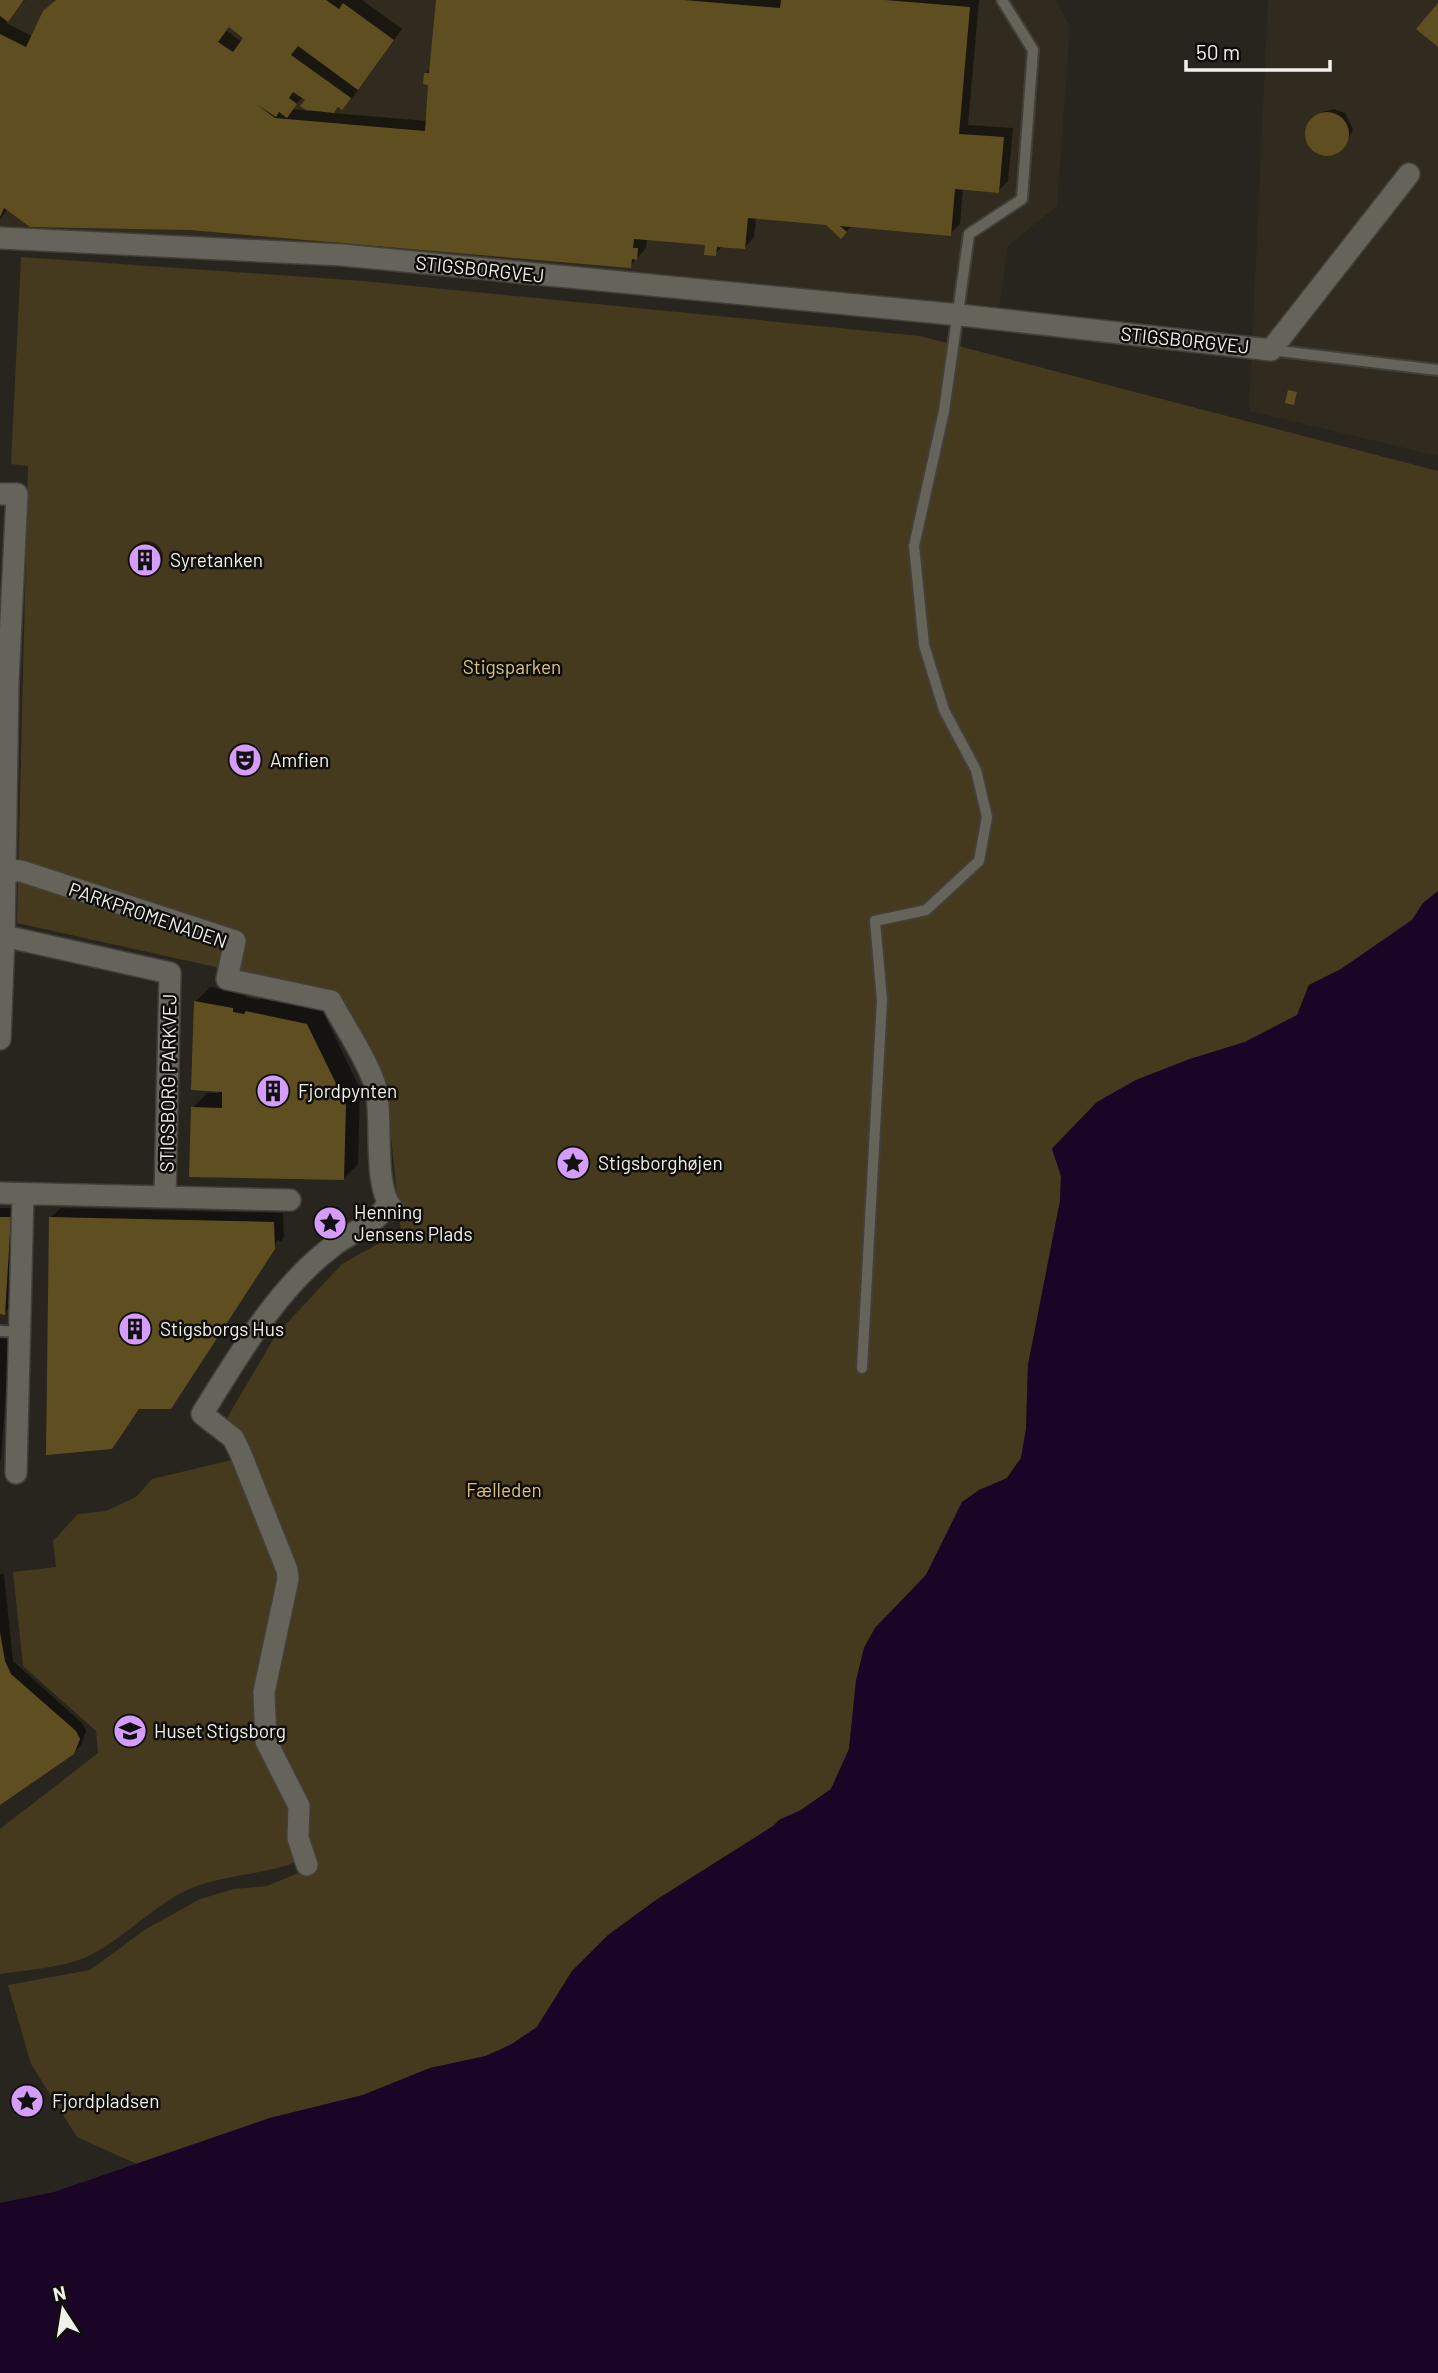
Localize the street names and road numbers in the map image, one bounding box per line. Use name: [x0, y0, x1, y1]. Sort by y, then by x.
street label: STIGSBORGVEJ: [415, 250, 546, 287]
street label: STIGSBORGVEJ: [1120, 321, 1251, 358]
street label: PARKPROMENADEN: [66, 877, 230, 952]
street label: STIGSBORG PARKVEJ: [154, 993, 181, 1173]

